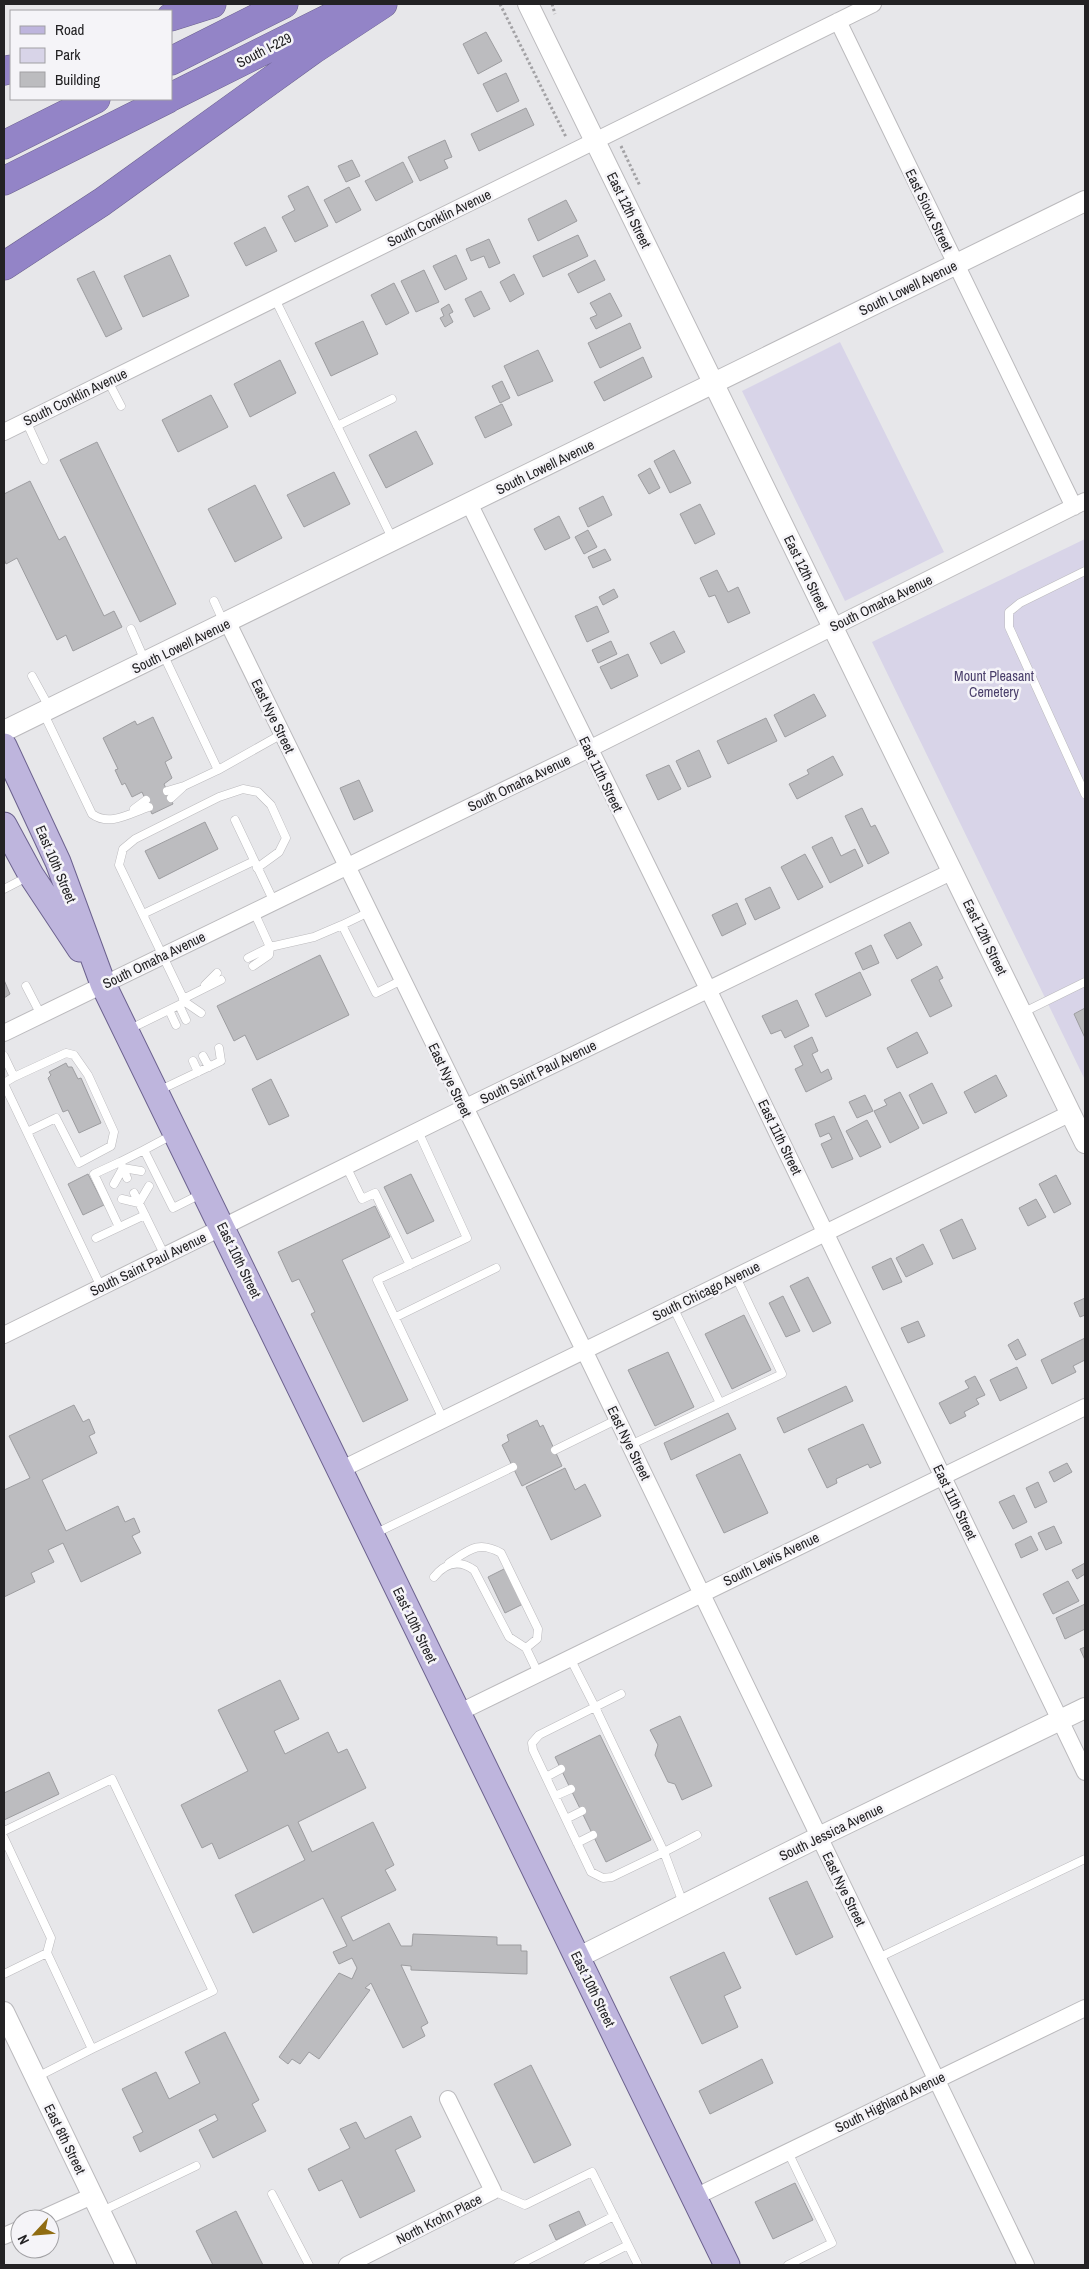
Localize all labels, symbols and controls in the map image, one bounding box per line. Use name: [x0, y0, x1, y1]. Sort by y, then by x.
legend: [10, 10, 172, 100]
text: Road: [55, 19, 84, 40]
street label: South I-229: [233, 29, 295, 71]
text: Park: [55, 44, 81, 65]
text: Building: [55, 69, 100, 90]
street label: East Sioux Street: [901, 166, 957, 254]
street label: East 12th Street: [603, 169, 655, 251]
street label: South Conklin Avenue: [384, 185, 494, 251]
street label: South Lowell Avenue: [856, 256, 960, 320]
street label: South Conklin Avenue: [20, 364, 130, 430]
street label: South Lowell Avenue: [493, 435, 597, 499]
street label: East 12th Street: [780, 532, 832, 614]
street label: South Omaha Avenue: [827, 570, 935, 636]
street label: South Lowell Avenue: [129, 614, 233, 678]
park label: Mount Pleasant Cemetery: [954, 667, 1034, 701]
street label: East Nye Street: [247, 676, 299, 756]
street label: East 11th Street: [575, 733, 627, 815]
street label: South Omaha Avenue: [465, 750, 573, 816]
street label: East 10th Street: [32, 823, 80, 905]
street label: East 12th Street: [959, 896, 1011, 978]
street label: South Omaha Avenue: [100, 927, 208, 993]
street label: South Saint Paul Avenue: [477, 1036, 599, 1108]
street label: East Nye Street: [424, 1040, 476, 1120]
street label: East 11th Street: [754, 1096, 806, 1178]
street label: East 10th Street: [213, 1219, 265, 1301]
street label: South Saint Paul Avenue: [87, 1228, 209, 1300]
street label: South Chicago Avenue: [649, 1257, 763, 1325]
street label: East Nye Street: [603, 1403, 655, 1483]
street label: East 11th Street: [929, 1461, 981, 1543]
street label: South Lewis Avenue: [720, 1528, 822, 1590]
street label: East 10th Street: [389, 1584, 441, 1666]
street label: South Jessica Avenue: [776, 1799, 886, 1865]
street label: East Nye Street: [818, 1849, 870, 1929]
street label: East 10th Street: [567, 1948, 619, 2030]
street label: South Highland Avenue: [832, 2068, 948, 2136]
street label: East 8th Street: [40, 2101, 90, 2177]
street label: North Krohn Place: [393, 2190, 485, 2248]
north arrow: [10, 2209, 60, 2259]
text: N: [13, 2232, 33, 2247]

